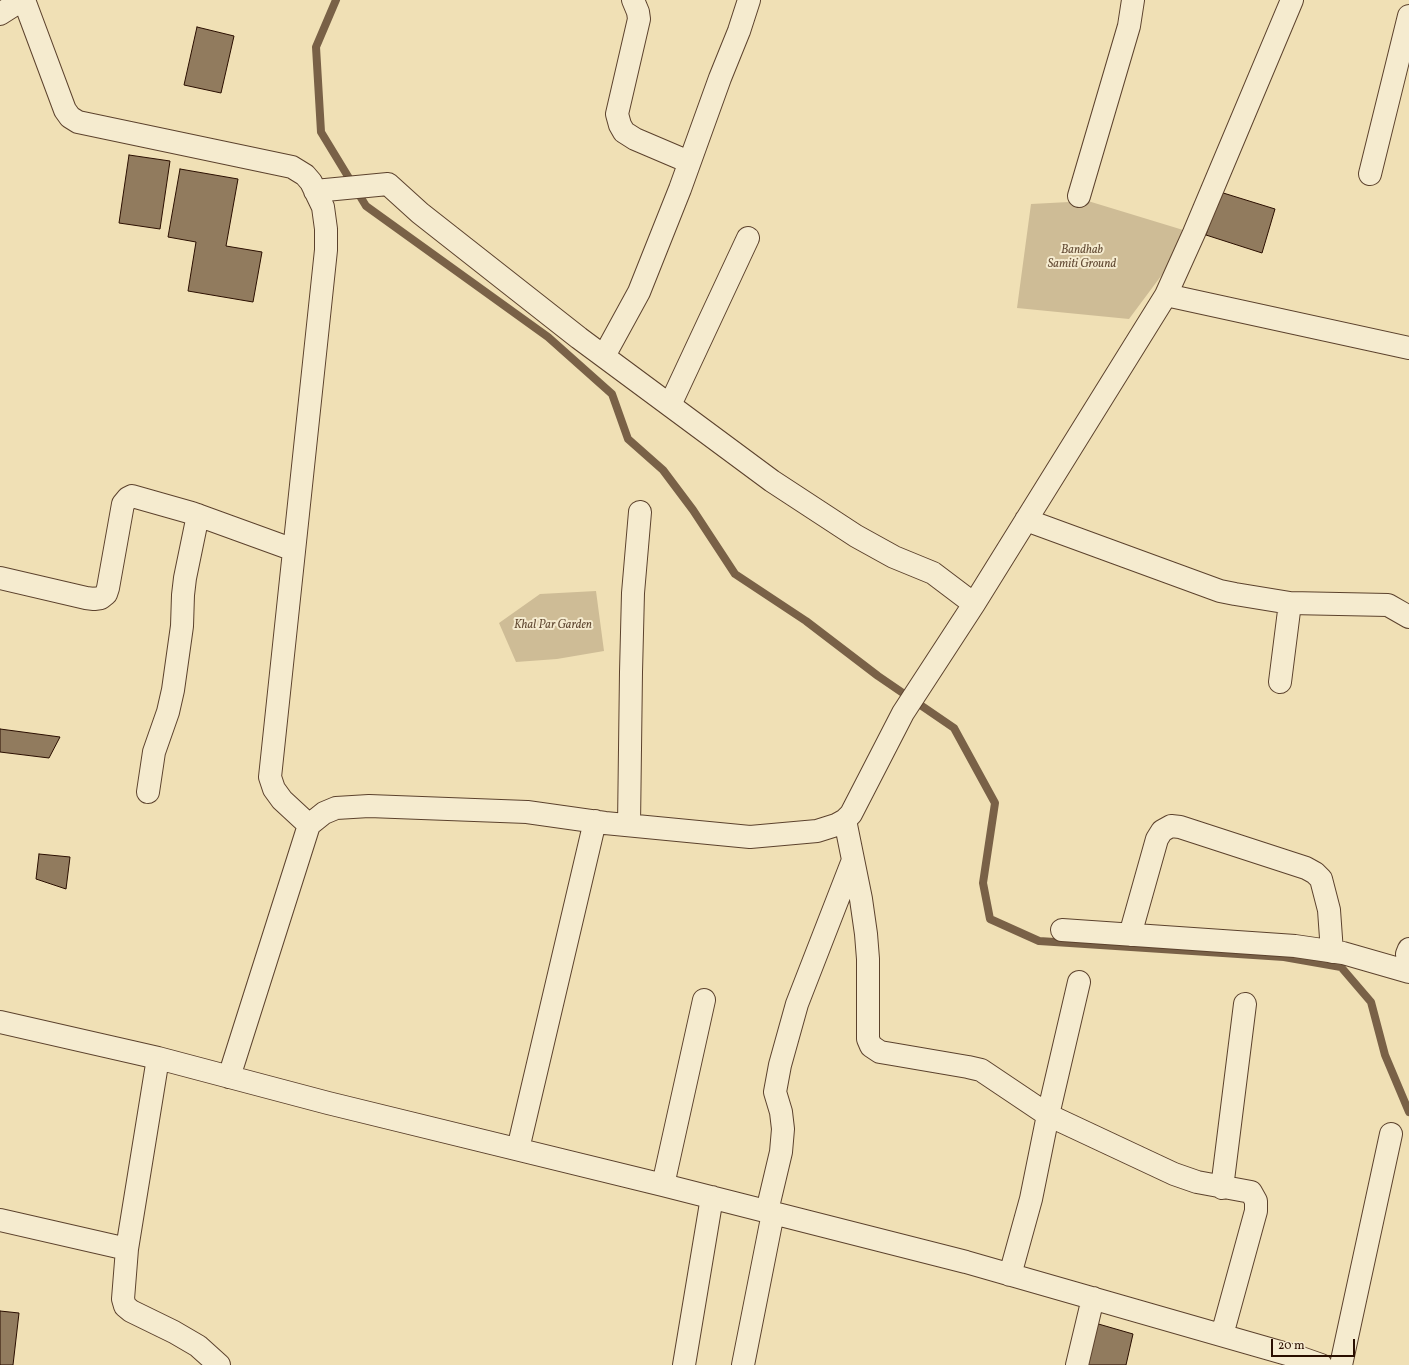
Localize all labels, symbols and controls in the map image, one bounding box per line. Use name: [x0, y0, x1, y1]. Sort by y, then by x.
park label: Bandhab Samiti Ground: [1048, 244, 1116, 272]
park label: Khal Par Garden: [514, 619, 592, 633]
scale bar: [1273, 1331, 1357, 1357]
text: 20 m: [1278, 1338, 1305, 1354]

